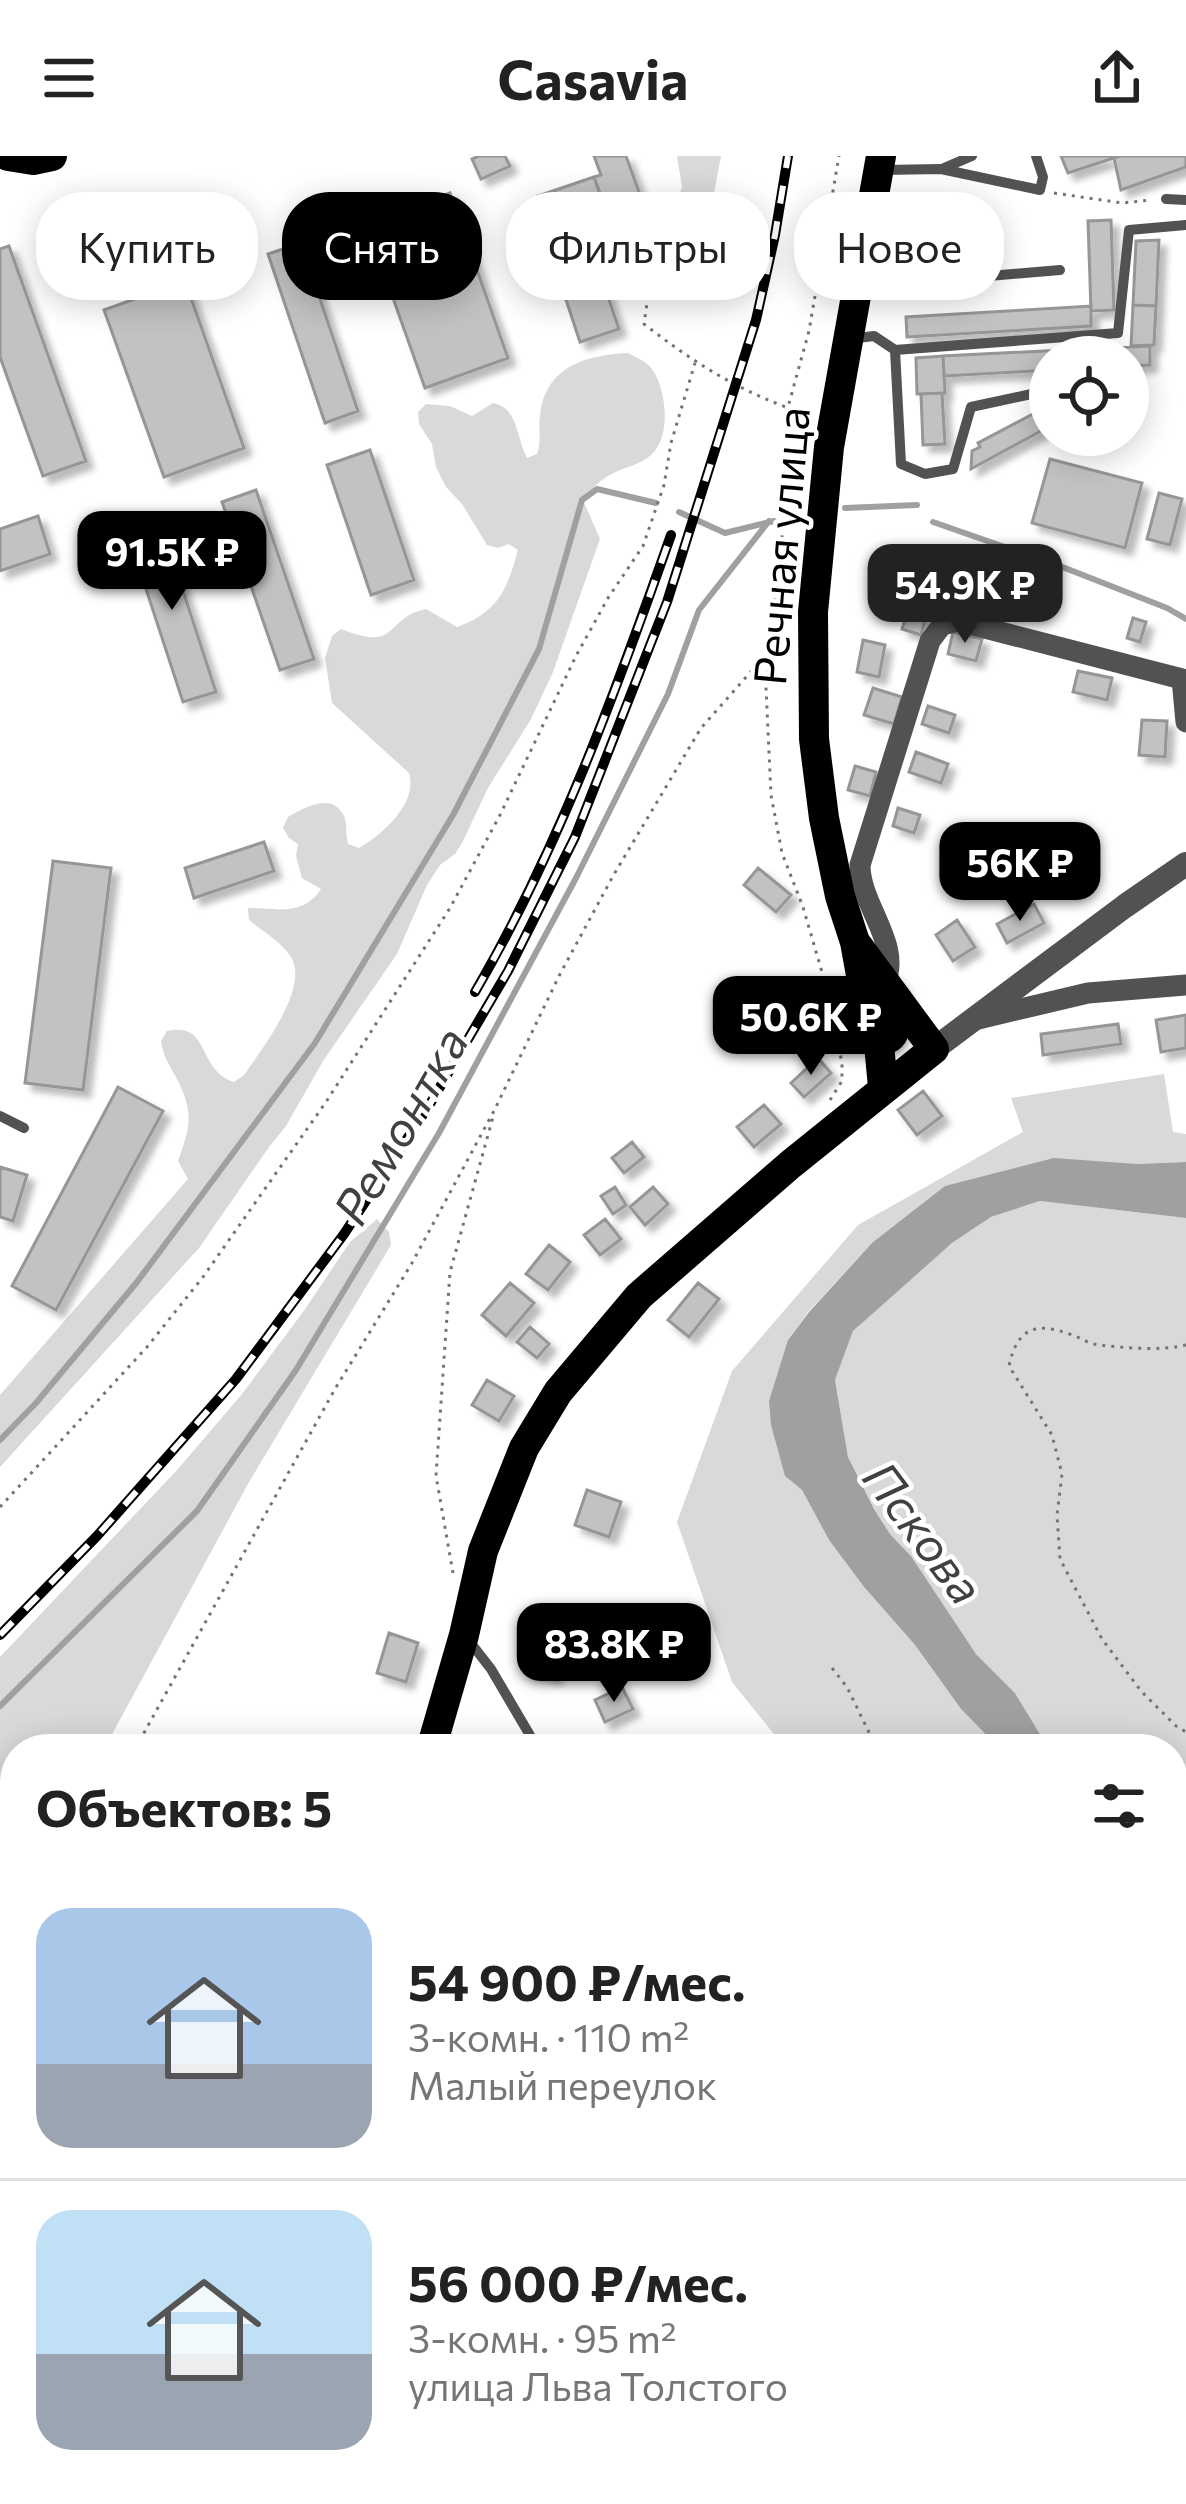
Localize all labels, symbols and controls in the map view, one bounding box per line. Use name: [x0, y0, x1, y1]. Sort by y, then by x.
icon: menu: [36, 45, 102, 111]
text: Casavia: [497, 45, 689, 111]
icon: share: [1084, 45, 1150, 111]
chip: Купить: [36, 192, 258, 300]
chip: Снять: [282, 192, 482, 300]
chip: Фильтры: [506, 192, 770, 300]
chip: Новое: [794, 192, 1004, 300]
map controls: [1029, 336, 1149, 456]
button: locate: [1029, 336, 1149, 456]
street label: Речная улица: [740, 404, 819, 687]
pin: 91.5K ₽: [61, 511, 283, 613]
text: 91.5K ₽: [104, 526, 240, 574]
pin: 54.9K ₽: [854, 544, 1076, 646]
text: 54.9K ₽: [895, 559, 1035, 607]
pin: 56K ₽: [936, 822, 1104, 924]
text: 56K ₽: [966, 837, 1074, 885]
pin: 50.6K ₽: [700, 976, 922, 1078]
text: 50.6K ₽: [740, 991, 882, 1039]
water label: Ремонтка: [319, 1016, 479, 1234]
water label: Пскова: [852, 1449, 998, 1614]
pin: 83.8K ₽: [503, 1603, 725, 1705]
text: 83.8K ₽: [544, 1618, 684, 1666]
icon: filters: [1086, 1773, 1152, 1839]
text: Объектов: 5: [36, 1775, 332, 1838]
text: 54 900 ₽/мес.: [408, 1949, 745, 2012]
icon: home: [132, 1956, 276, 2100]
text: 3-комн. · 110 m²: [408, 2012, 689, 2060]
text: Малый переулок: [408, 2060, 717, 2108]
text: 56 000 ₽/мес.: [408, 2250, 748, 2313]
icon: home: [132, 2258, 276, 2402]
text: 3-комн. · 95 m²: [408, 2313, 676, 2361]
text: улица Льва Толстого: [408, 2361, 788, 2409]

